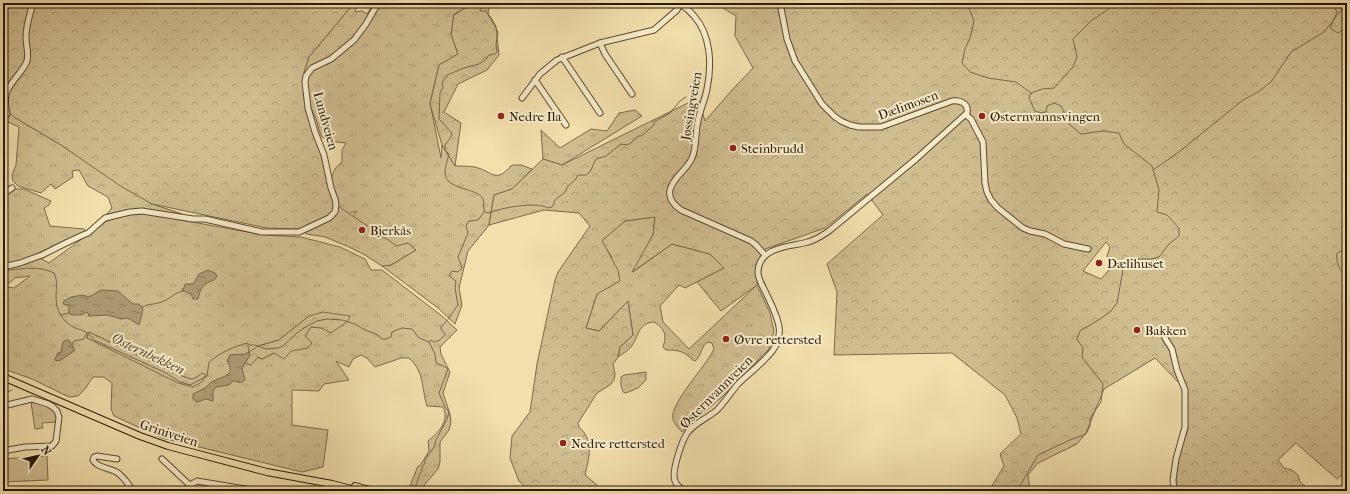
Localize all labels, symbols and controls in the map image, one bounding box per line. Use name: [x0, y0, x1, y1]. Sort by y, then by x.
street label: Jøssingveien: [677, 70, 705, 143]
street label: Dælimosen: [876, 87, 940, 123]
street label: Lundveien: [311, 90, 342, 152]
place label: Nedre Ila: [509, 109, 562, 124]
place label: Østernvannsvingen: [990, 109, 1101, 124]
marker: Nedre Ila: [496, 111, 506, 121]
marker: Østernvannsvingen: [977, 111, 987, 121]
place label: Steinbrudd: [741, 141, 805, 156]
marker: Steinbrudd: [728, 143, 738, 153]
place label: Bjerkås: [370, 223, 411, 238]
marker: Bjerkås: [357, 225, 367, 235]
place label: Dælihuset: [1107, 256, 1164, 271]
marker: Dælihuset: [1094, 258, 1104, 268]
place label: Bakken: [1145, 323, 1187, 338]
marker: Bakken: [1132, 325, 1142, 335]
water label: Østernbekken: [109, 330, 188, 378]
place label: Øvre rettersted: [734, 332, 822, 347]
marker: Øvre rettersted: [721, 334, 731, 344]
street label: Østernvannveien: [677, 352, 756, 431]
street label: Griniveien: [138, 417, 200, 450]
north arrow: [18, 436, 58, 476]
place label: Nedre rettersted: [571, 436, 666, 451]
marker: Nedre rettersted: [558, 438, 568, 448]
text: N: [38, 444, 54, 458]

